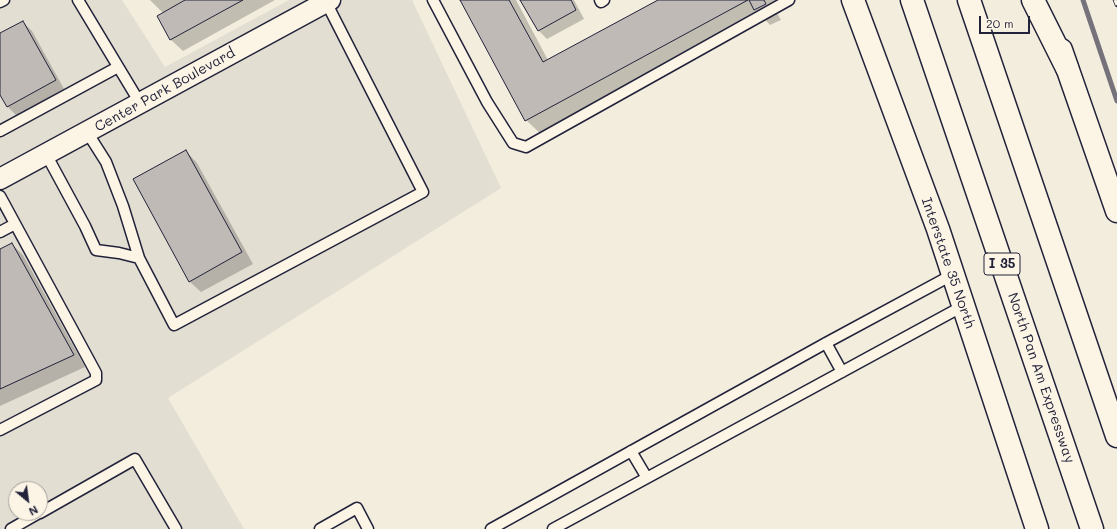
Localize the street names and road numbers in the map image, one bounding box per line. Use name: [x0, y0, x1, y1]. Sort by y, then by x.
street label: Center Park Boulevard: [92, 44, 238, 136]
street label: Interstate 35 North: [918, 195, 978, 331]
road number: I 35: [984, 253, 1020, 275]
street label: North Pan Am Expressway: [1004, 291, 1078, 465]

